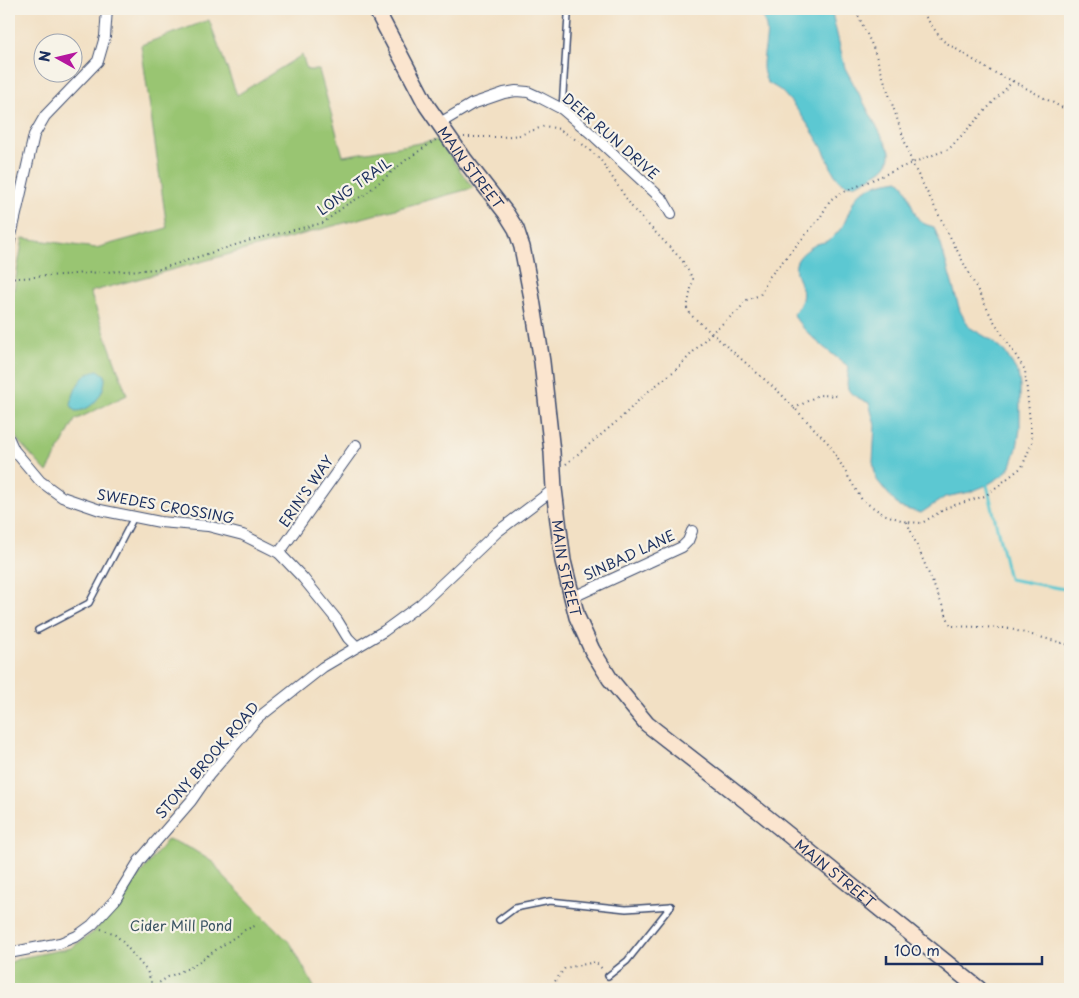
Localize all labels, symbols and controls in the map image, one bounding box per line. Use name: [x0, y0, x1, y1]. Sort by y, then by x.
north arrow: [32, 32, 82, 82]
text: N: [33, 49, 56, 63]
street label: DEER RUN DRIVE: [558, 88, 664, 184]
street label: MAIN STREET: [433, 122, 509, 213]
street label: LONG TRAIL: [313, 152, 395, 220]
street label: ERIN'S WAY: [274, 451, 338, 531]
street label: SWEDES CROSSING: [95, 483, 237, 529]
street label: MAIN STREET: [547, 518, 587, 619]
street label: SINBAD LANE: [580, 525, 678, 585]
street label: STONY BROOK ROAD: [150, 697, 264, 823]
street label: MAIN STREET: [791, 834, 881, 912]
park label: Cider Mill Pond: [130, 915, 232, 936]
scale bar: [886, 933, 1043, 965]
text: 100 m: [894, 938, 940, 961]

